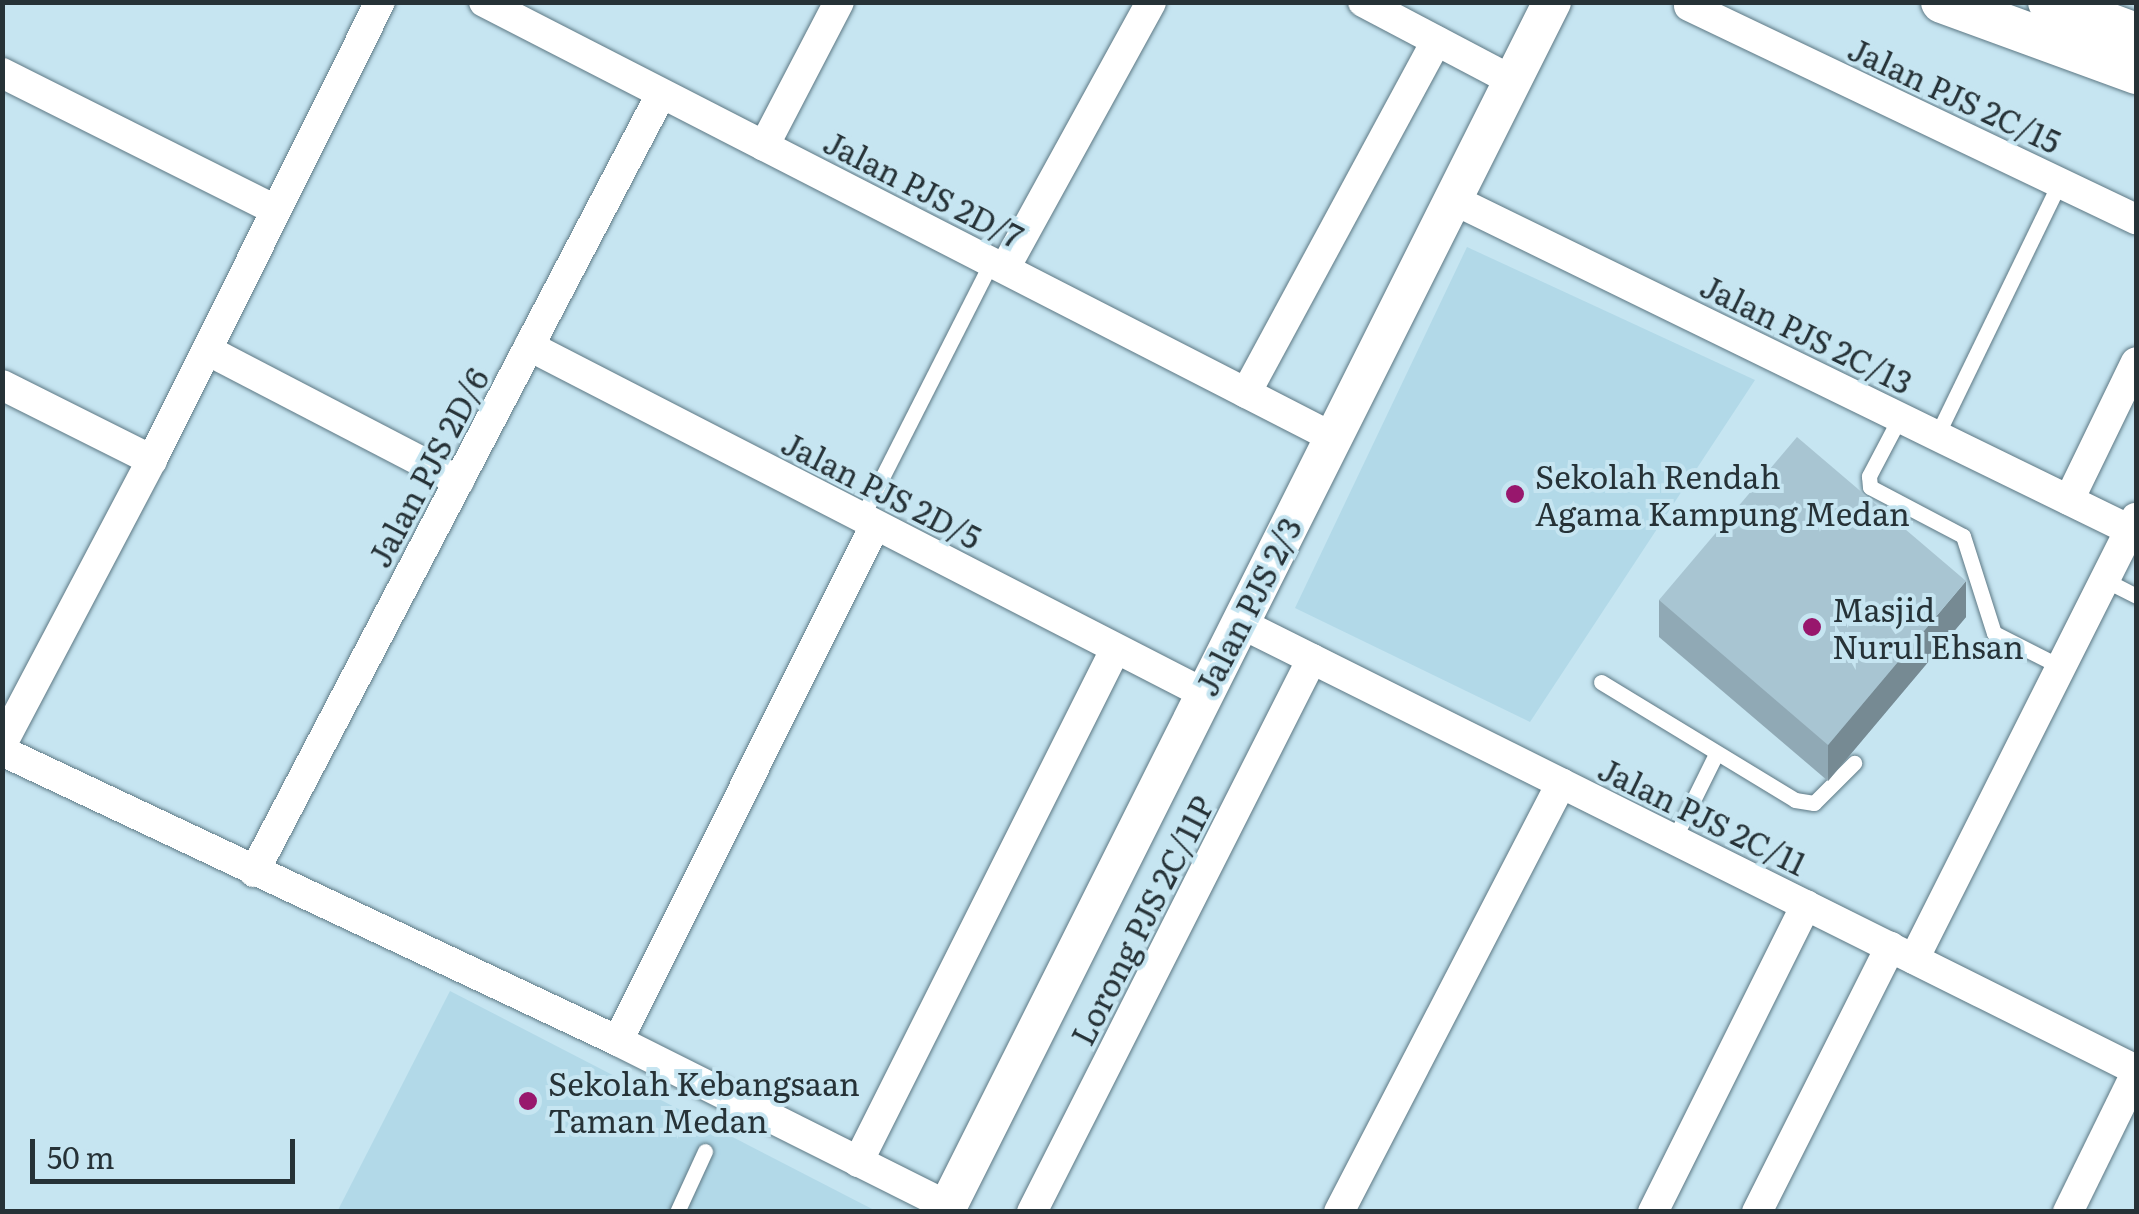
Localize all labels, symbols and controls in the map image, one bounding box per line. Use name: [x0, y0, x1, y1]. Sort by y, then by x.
street label: Jalan PJS 2C/15: [1843, 28, 2067, 160]
street label: Jalan PJS 2D/7: [818, 121, 1030, 255]
street label: Jalan PJS 2C/13: [1695, 265, 1919, 401]
street label: Jalan PJS 2D/6: [359, 361, 495, 573]
street label: Jalan PJS 2D/5: [776, 422, 988, 556]
place label: Sekolah Rendah Agama Kampung Medan: [1535, 457, 1910, 532]
marker: Sekolah Rendah Agama Kampung Medan: [1504, 483, 1526, 505]
street label: Jalan PJS 2/3: [1186, 511, 1308, 701]
place label: Masjid Nurul Ehsan: [1832, 590, 2024, 665]
marker: Masjid Nurul Ehsan: [1801, 616, 1823, 638]
street label: Jalan PJS 2C/11: [1593, 748, 1813, 882]
street label: Lorong PJS 2C/11P: [1062, 789, 1220, 1051]
place label: Sekolah Kebangsaan Taman Medan: [548, 1064, 860, 1139]
marker: Sekolah Kebangsaan Taman Medan: [517, 1090, 539, 1112]
scale bar: [35, 1119, 300, 1181]
text: 50 m: [47, 1134, 115, 1178]

